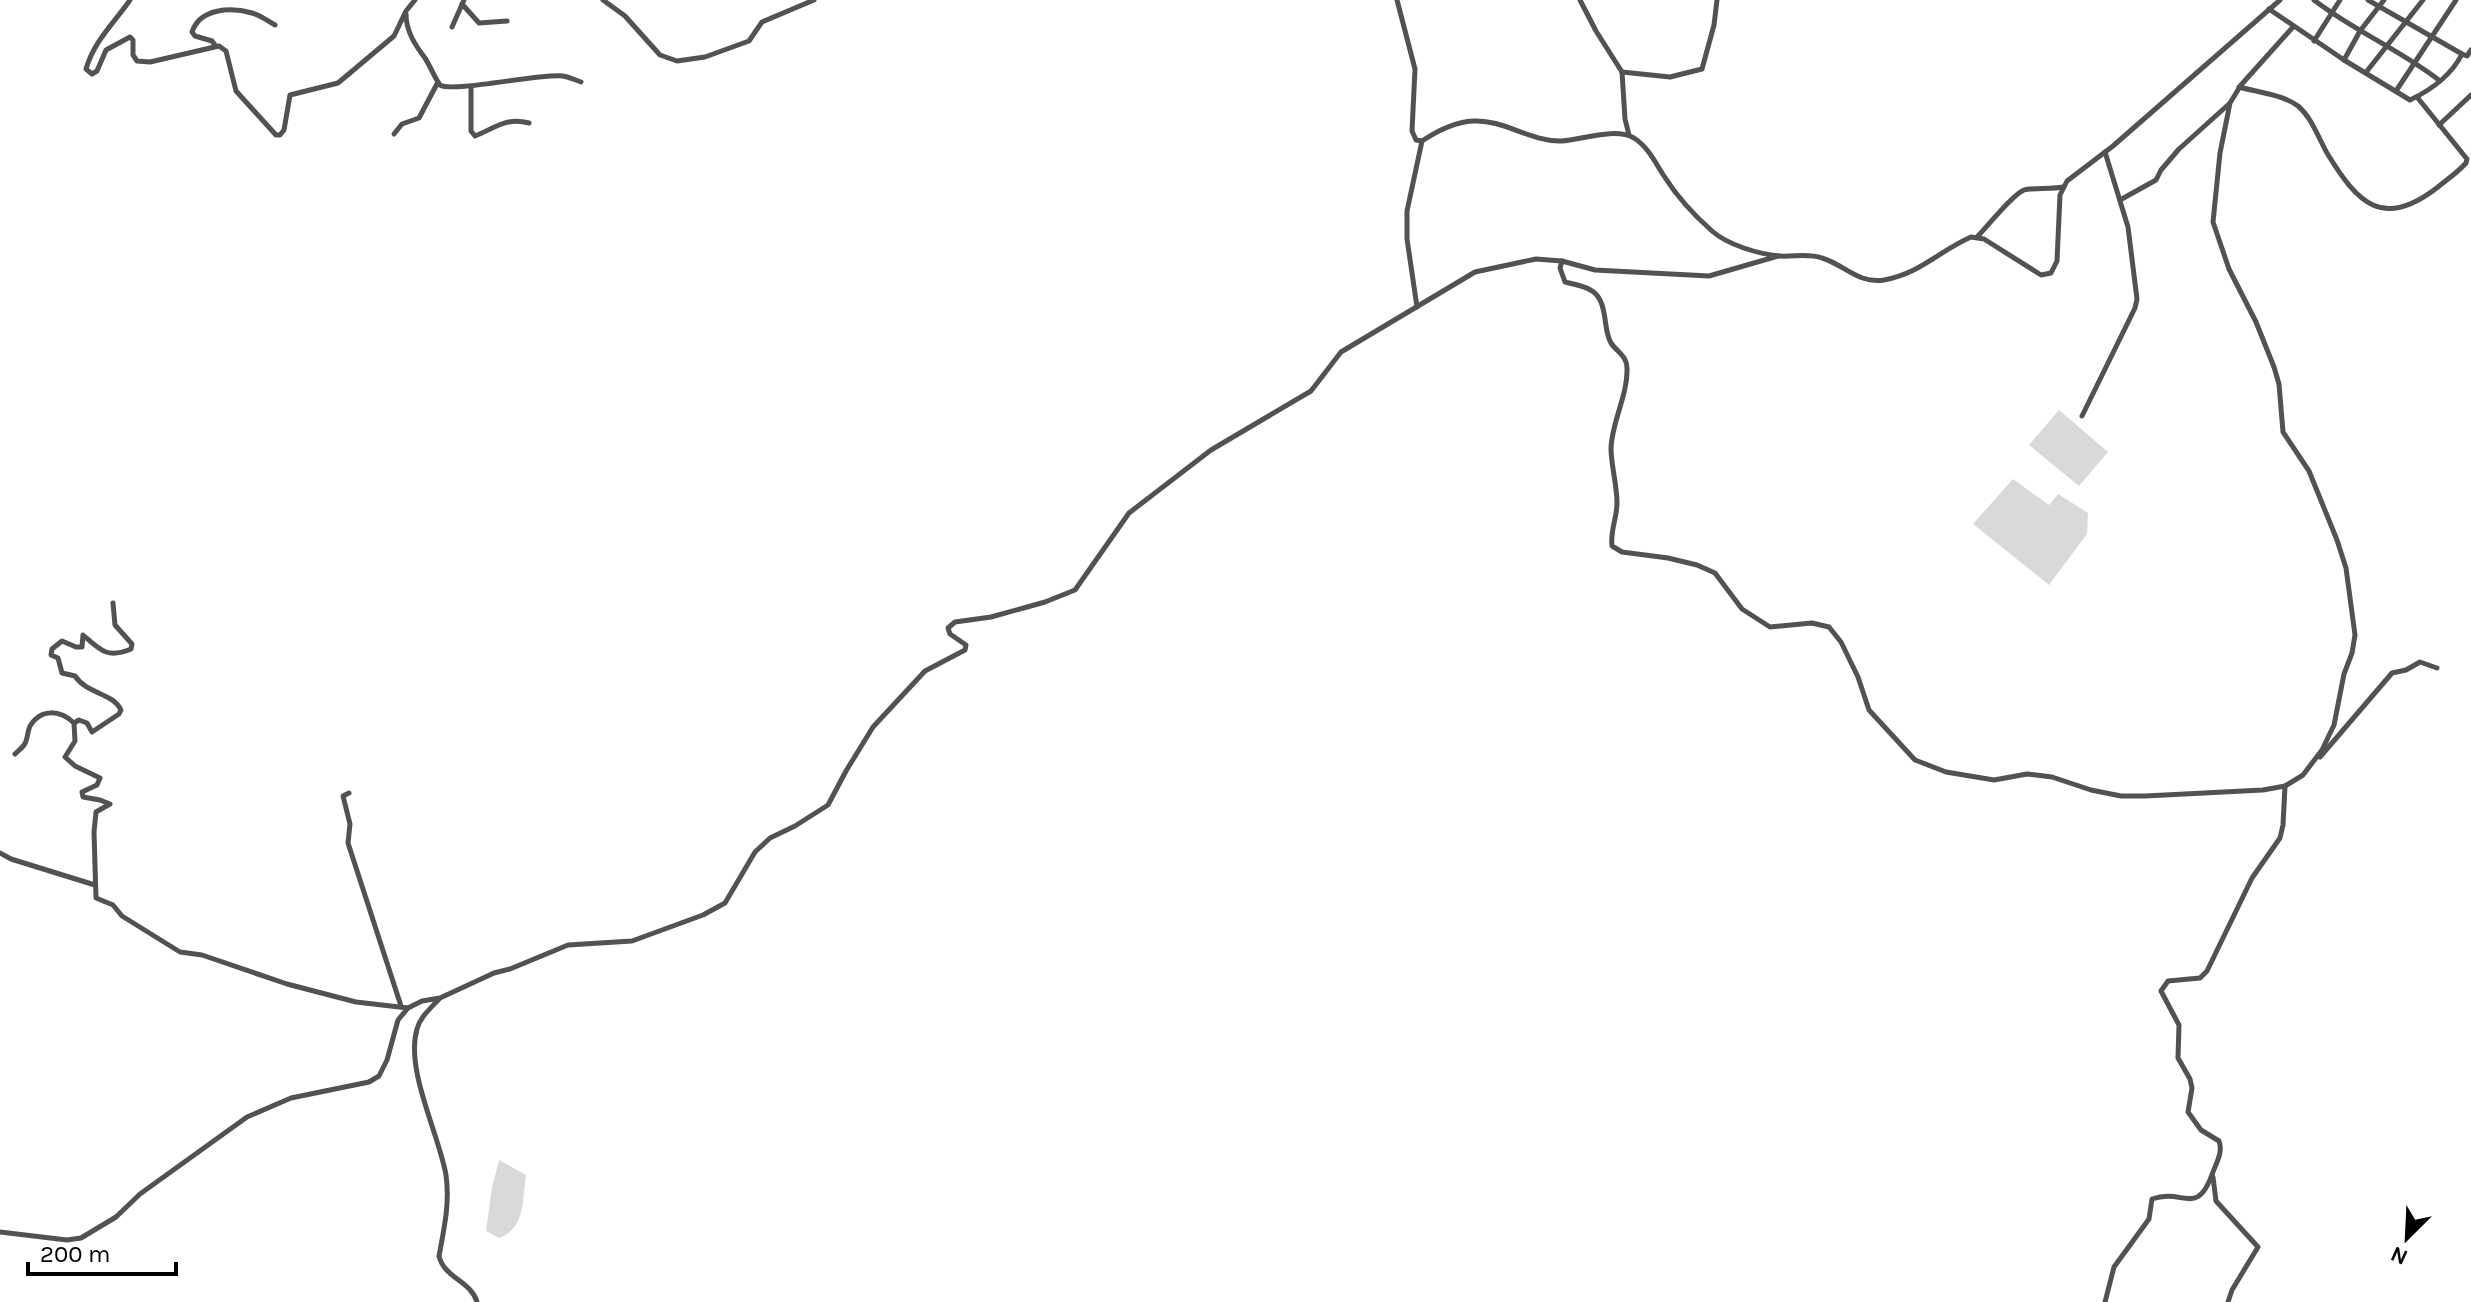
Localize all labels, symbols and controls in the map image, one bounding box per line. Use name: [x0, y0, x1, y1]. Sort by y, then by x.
north arrow: [2367, 1198, 2447, 1278]
scale bar: [28, 1226, 176, 1276]
text: 200 m: [40, 1240, 111, 1268]
text: N: [2387, 1240, 2412, 1270]

